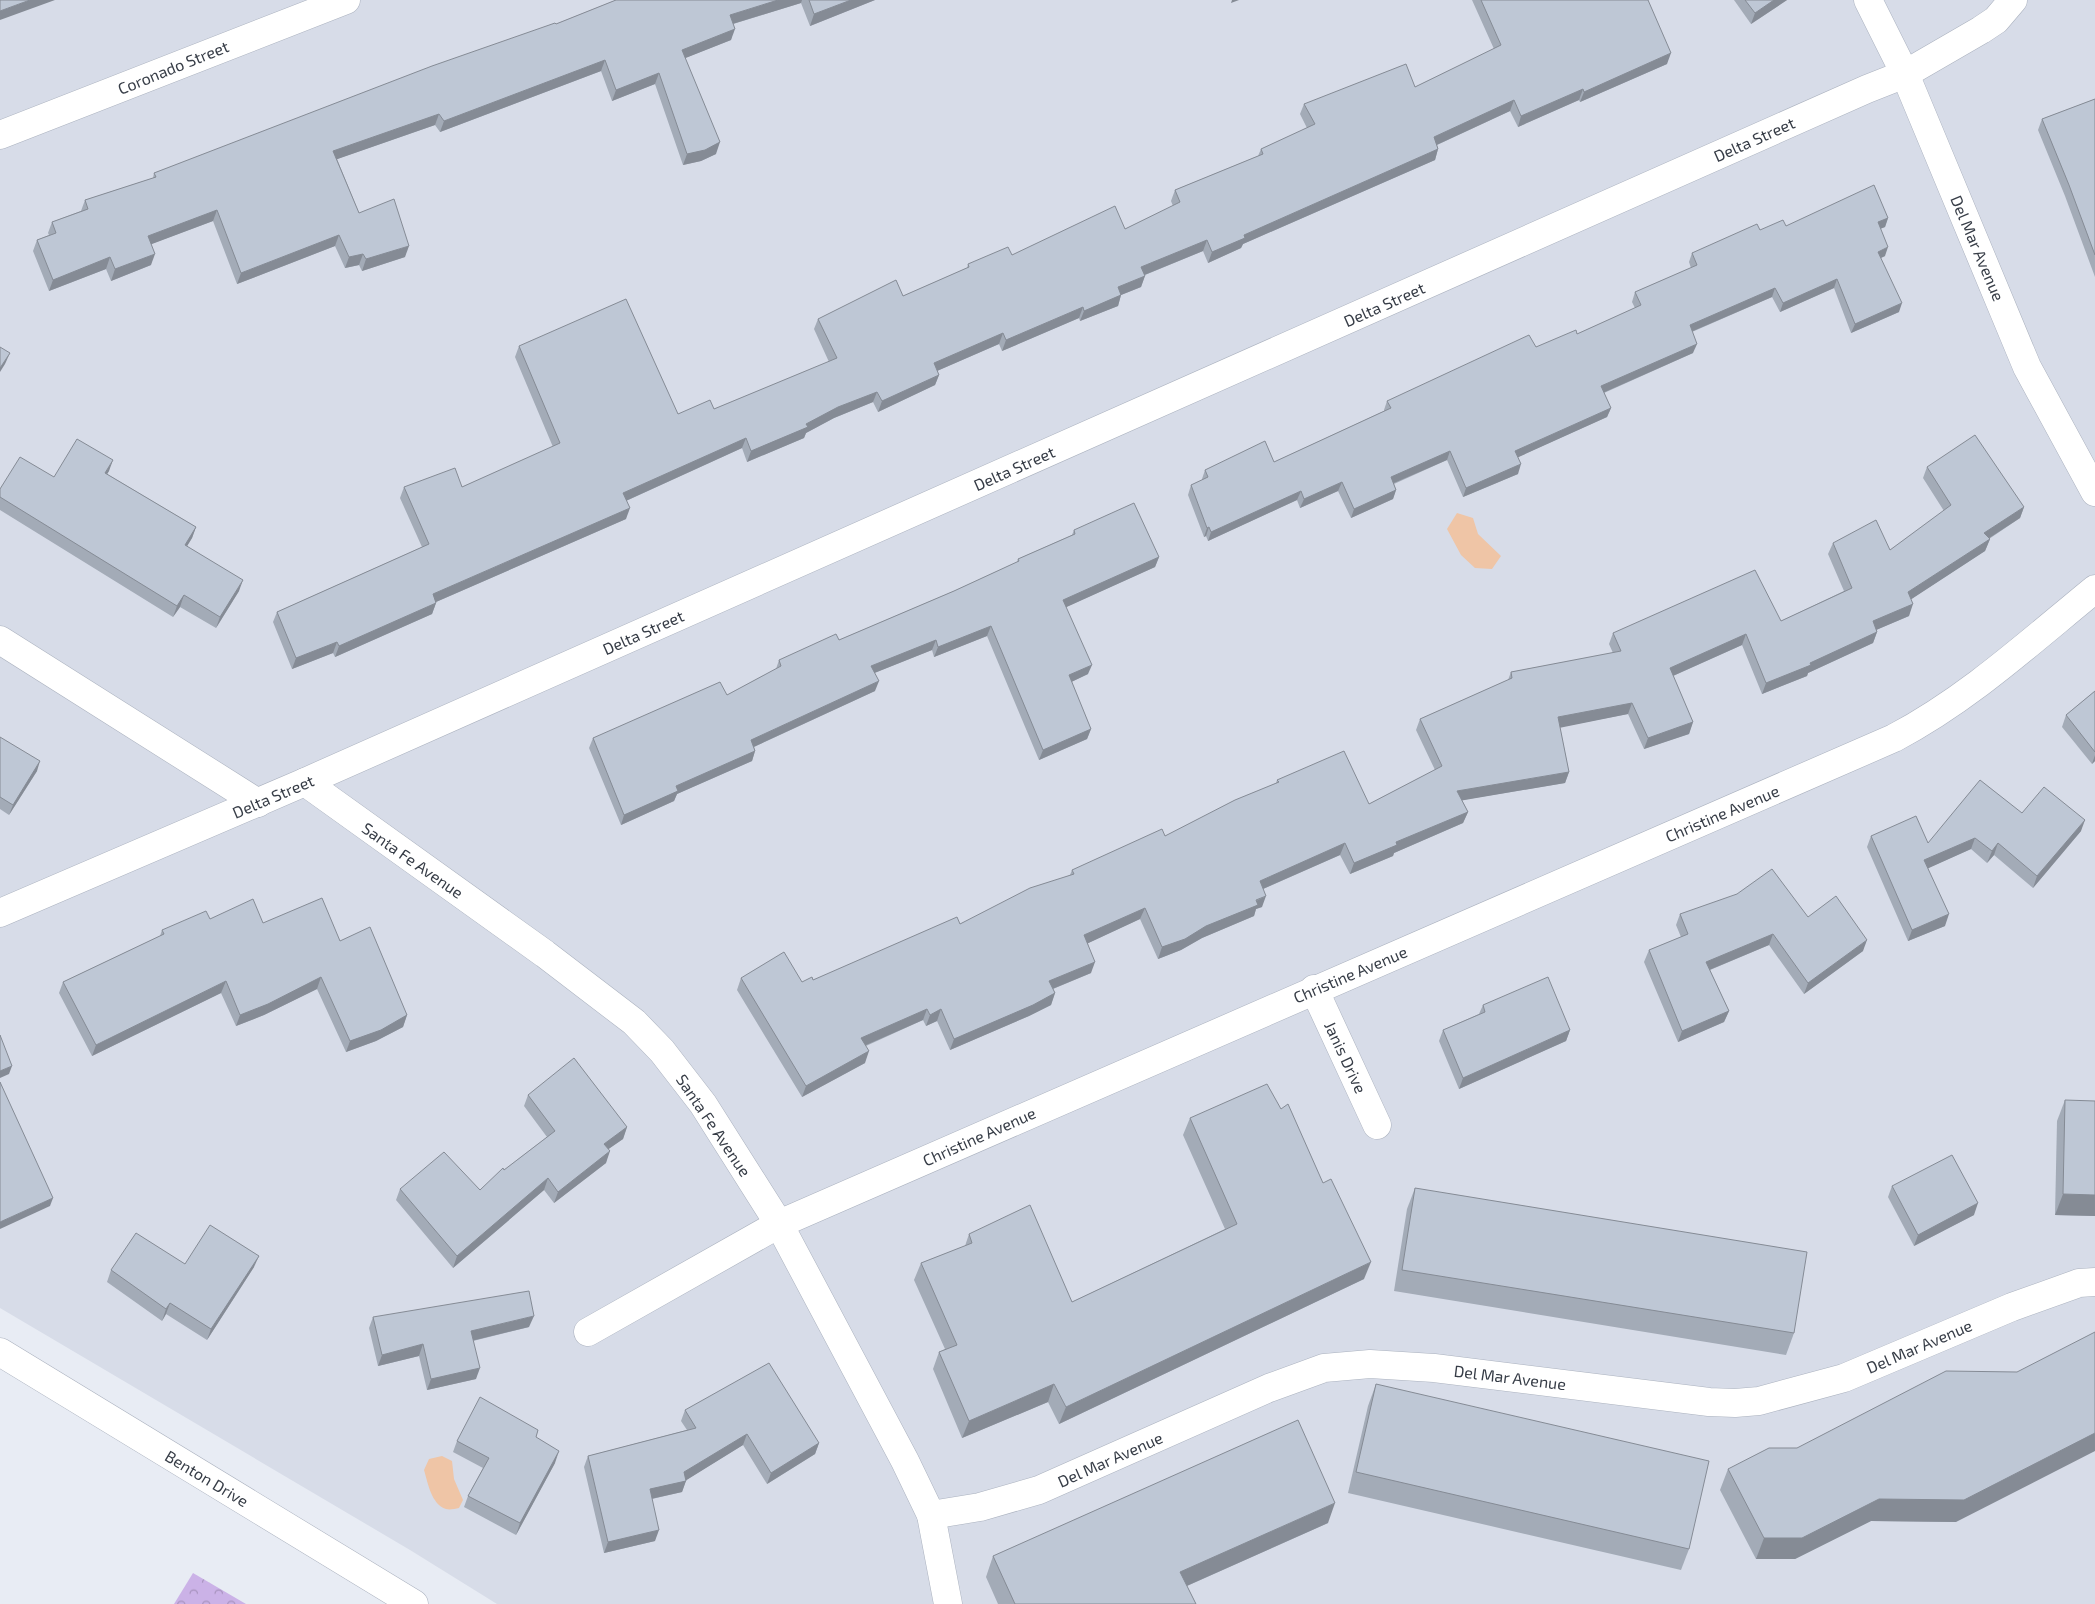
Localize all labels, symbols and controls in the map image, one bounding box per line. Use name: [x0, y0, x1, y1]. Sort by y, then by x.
street label: Coronado Street: [115, 36, 231, 98]
street label: Delta Street: [1710, 113, 1798, 165]
street label: Del Mar Avenue: [1947, 192, 2009, 304]
street label: Delta Street: [1340, 278, 1428, 330]
street label: Delta Street: [970, 442, 1058, 494]
street label: Delta Street: [599, 606, 687, 658]
street label: Delta Street: [229, 770, 317, 822]
street label: Christine Avenue: [1662, 780, 1782, 846]
street label: Santa Fe Avenue: [359, 818, 467, 902]
street label: Christine Avenue: [1290, 941, 1410, 1007]
street label: Janis Drive: [1321, 1018, 1371, 1096]
street label: Santa Fe Avenue: [673, 1070, 755, 1180]
street label: Christine Avenue: [920, 1103, 1038, 1169]
street label: Del Mar Avenue: [1863, 1315, 1975, 1377]
street label: Del Mar Avenue: [1453, 1361, 1567, 1393]
street label: Del Mar Avenue: [1055, 1427, 1165, 1491]
street label: Benton Drive: [162, 1446, 252, 1510]

